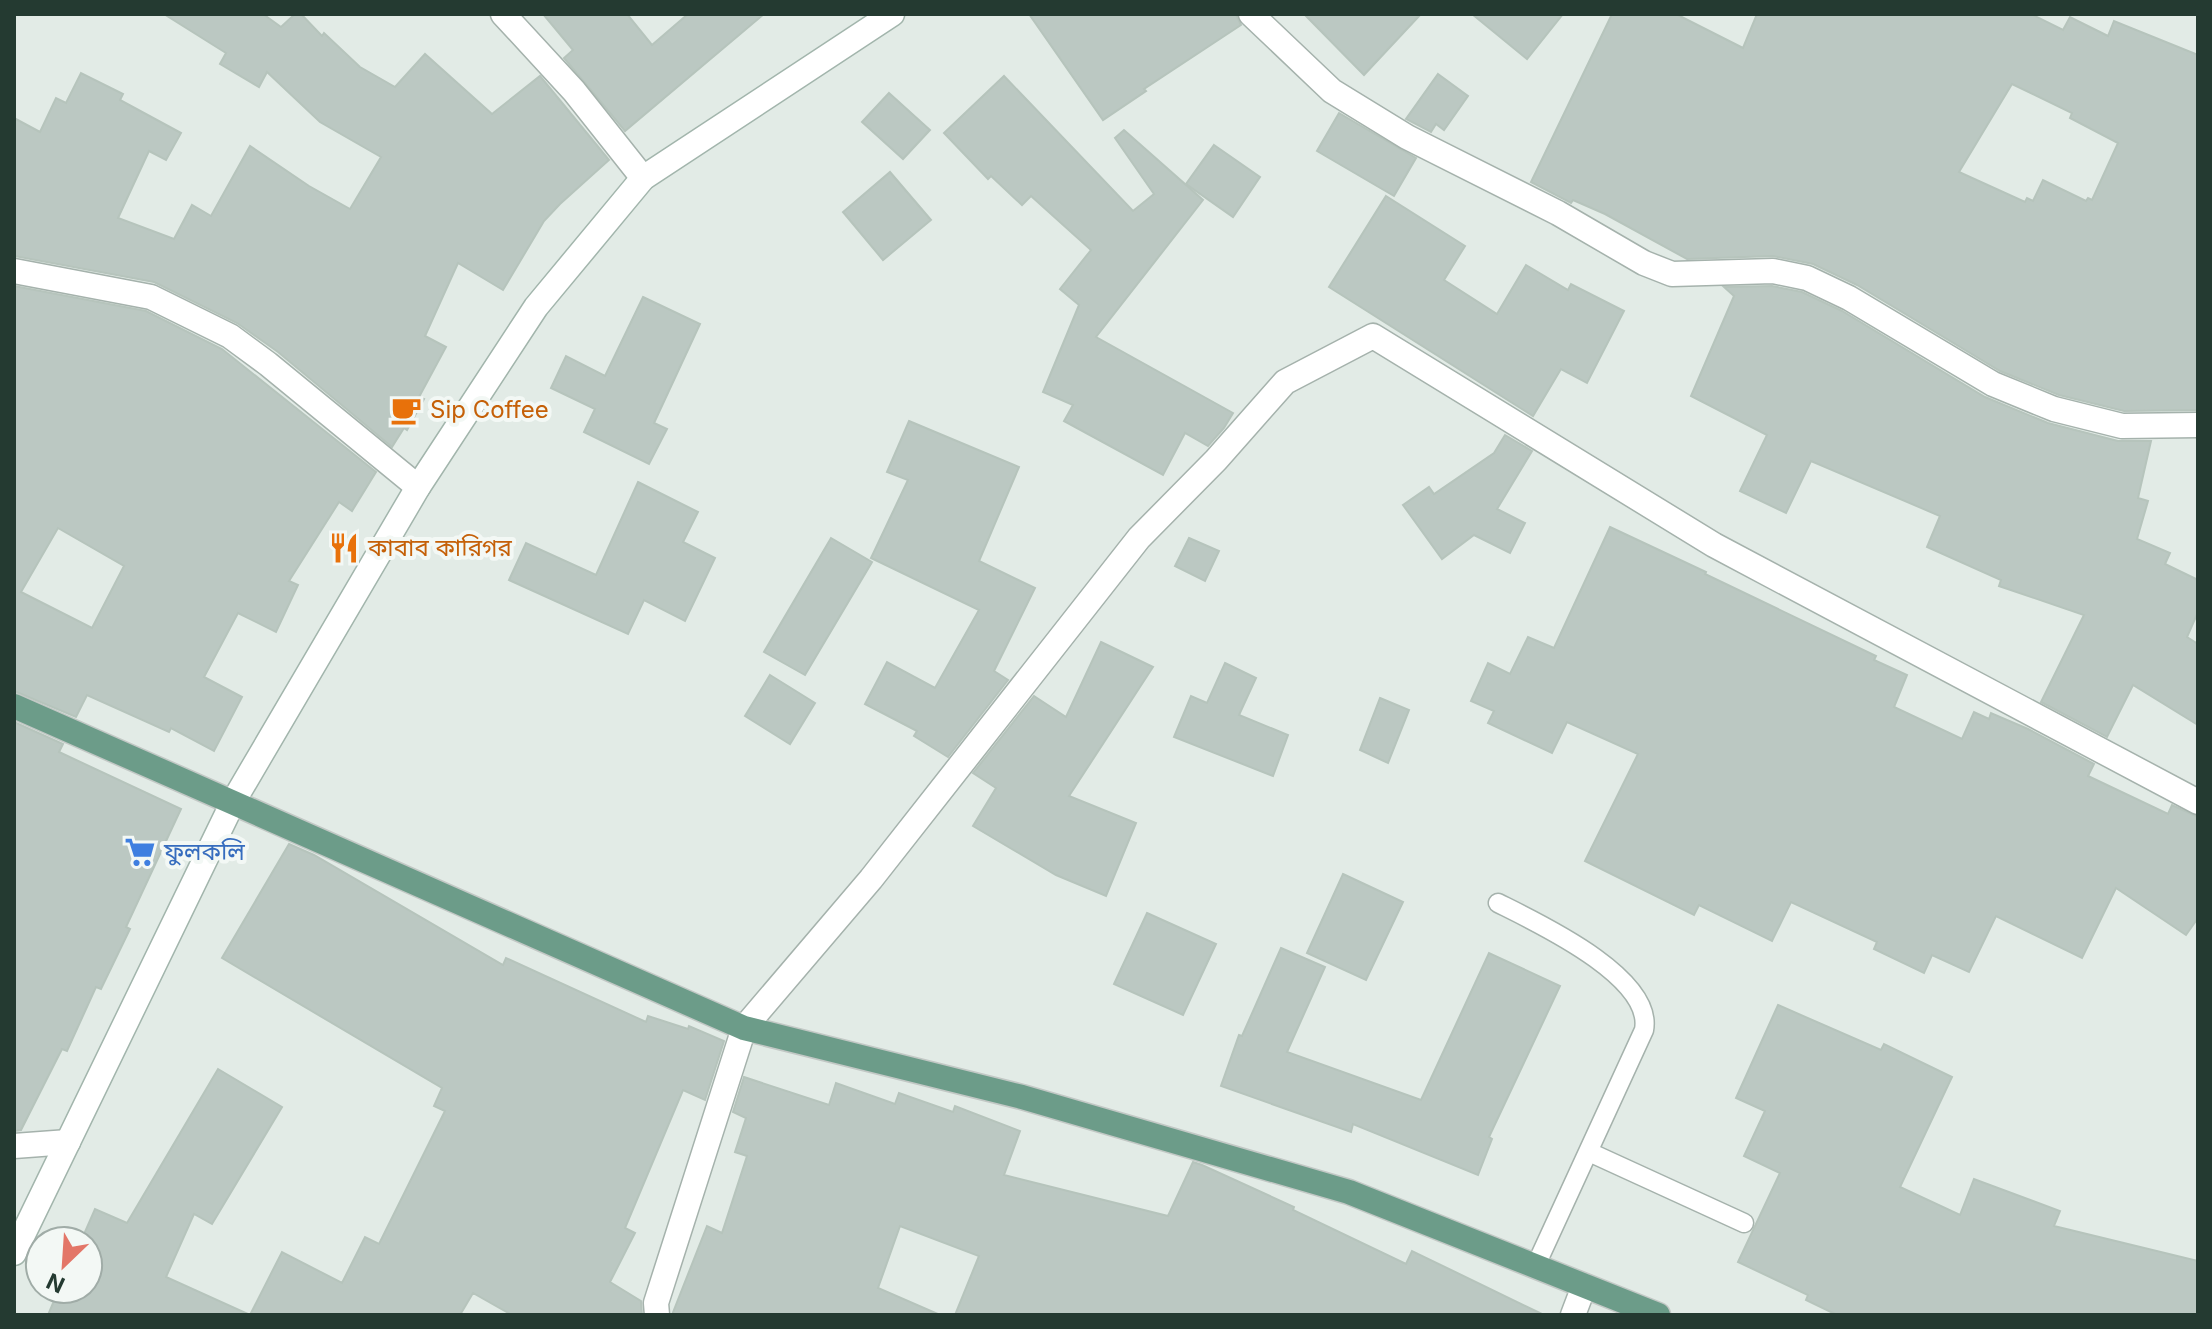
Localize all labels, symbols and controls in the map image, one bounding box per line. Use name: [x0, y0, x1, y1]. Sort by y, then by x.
cafe icon: Sip Coffee: [389, 393, 423, 427]
place label: Sip Coffee: [430, 395, 549, 424]
restaurant icon: কাবাব কারিগর: [327, 531, 361, 565]
place label: কাবাব কারিগর: [367, 533, 512, 562]
supermarket icon: ফুলকলি: [123, 835, 157, 869]
place label: ফুলকলি: [163, 837, 245, 866]
north arrow: [24, 1225, 104, 1305]
text: N: [42, 1268, 69, 1298]

